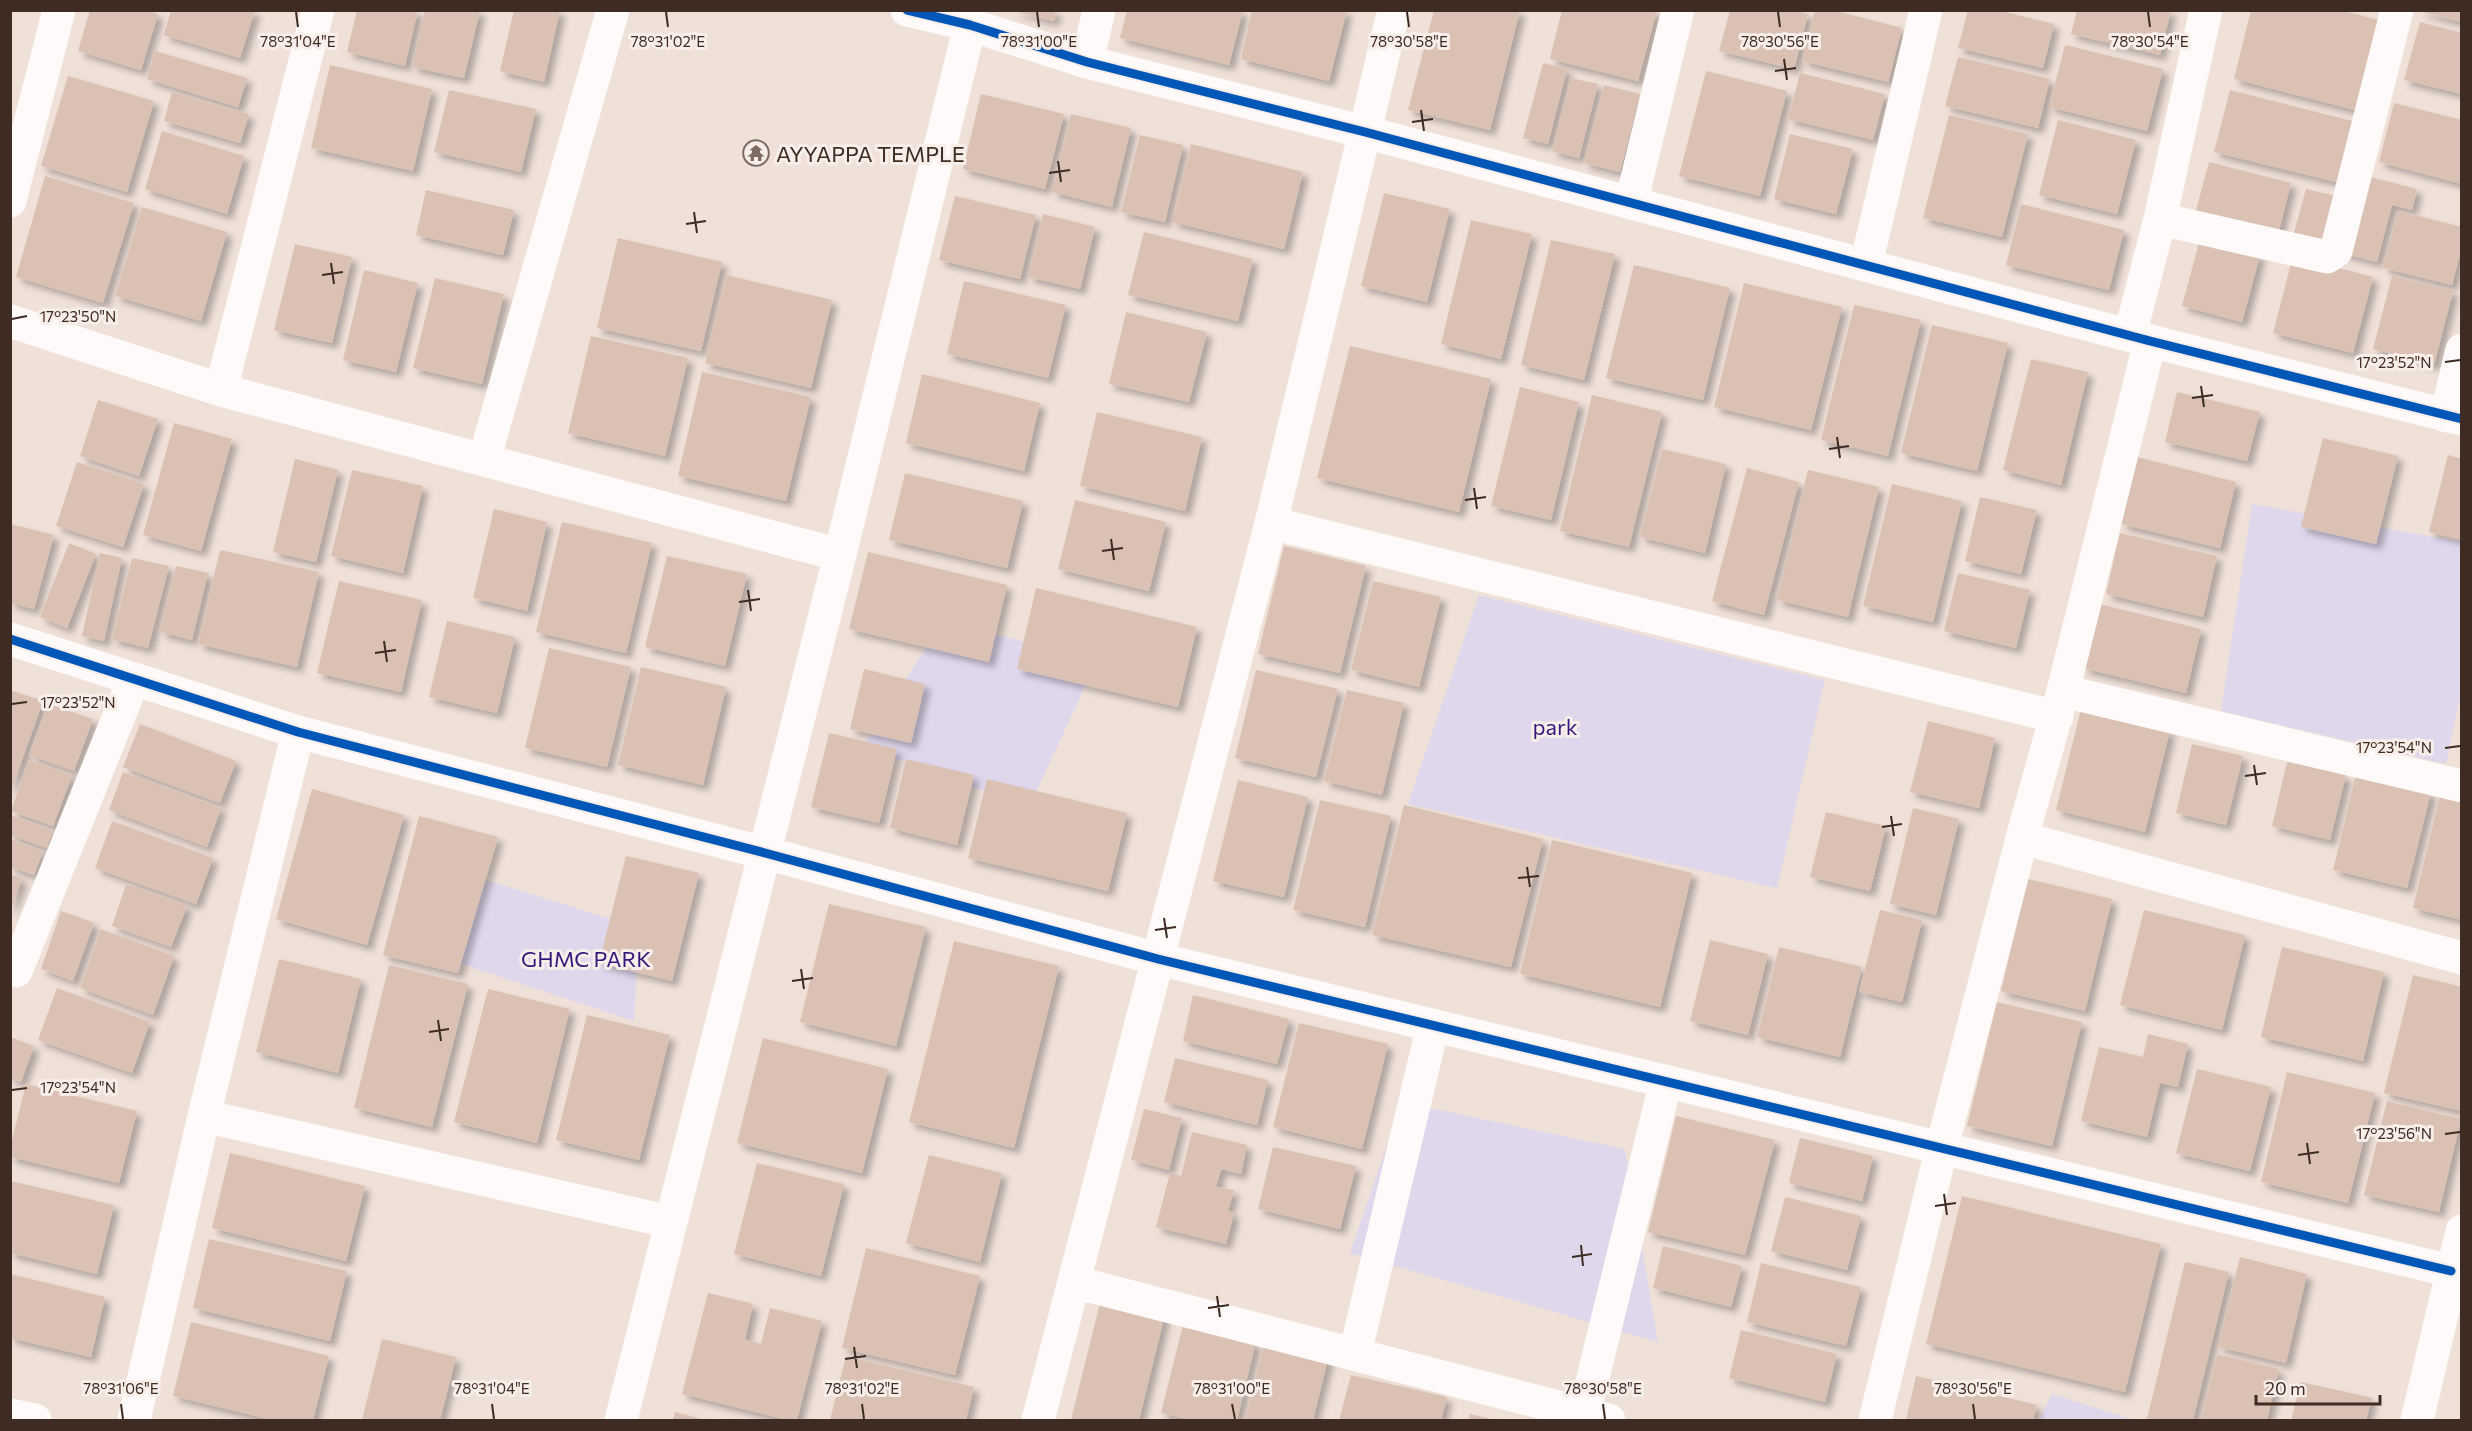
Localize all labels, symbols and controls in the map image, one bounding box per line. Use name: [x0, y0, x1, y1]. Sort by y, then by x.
text: 78°31'04"E: [260, 32, 336, 50]
text: 78°31'02"E: [631, 32, 705, 50]
text: 78°31'00"E: [1001, 32, 1077, 50]
text: 78°30'58"E: [1370, 32, 1448, 50]
text: 78°30'56"E: [1741, 32, 1819, 50]
text: 78°30'54"E: [2111, 32, 2189, 50]
temple icon: AYYAPPA TEMPLE: [741, 138, 771, 168]
place label: AYYAPPA TEMPLE: [776, 140, 965, 167]
text: 17°23'50"N: [40, 307, 116, 325]
text: 17°23'52"N: [2356, 353, 2432, 371]
text: 17°23'52"N: [40, 693, 116, 711]
park label: park: [1532, 713, 1578, 740]
text: 17°23'54"N: [2356, 738, 2432, 756]
park label: GHMC PARK: [521, 945, 651, 972]
text: 17°23'54"N: [40, 1078, 116, 1096]
text: 17°23'56"N: [2356, 1124, 2432, 1142]
scale bar: [2256, 1368, 2380, 1406]
text: 20 m: [2265, 1377, 2306, 1399]
text: 78°31'06"E: [83, 1379, 159, 1397]
text: 78°31'04"E: [454, 1379, 530, 1397]
text: 78°31'02"E: [825, 1379, 899, 1397]
text: 78°31'00"E: [1194, 1379, 1270, 1397]
text: 78°30'58"E: [1564, 1379, 1642, 1397]
text: 78°30'56"E: [1934, 1379, 2012, 1397]

